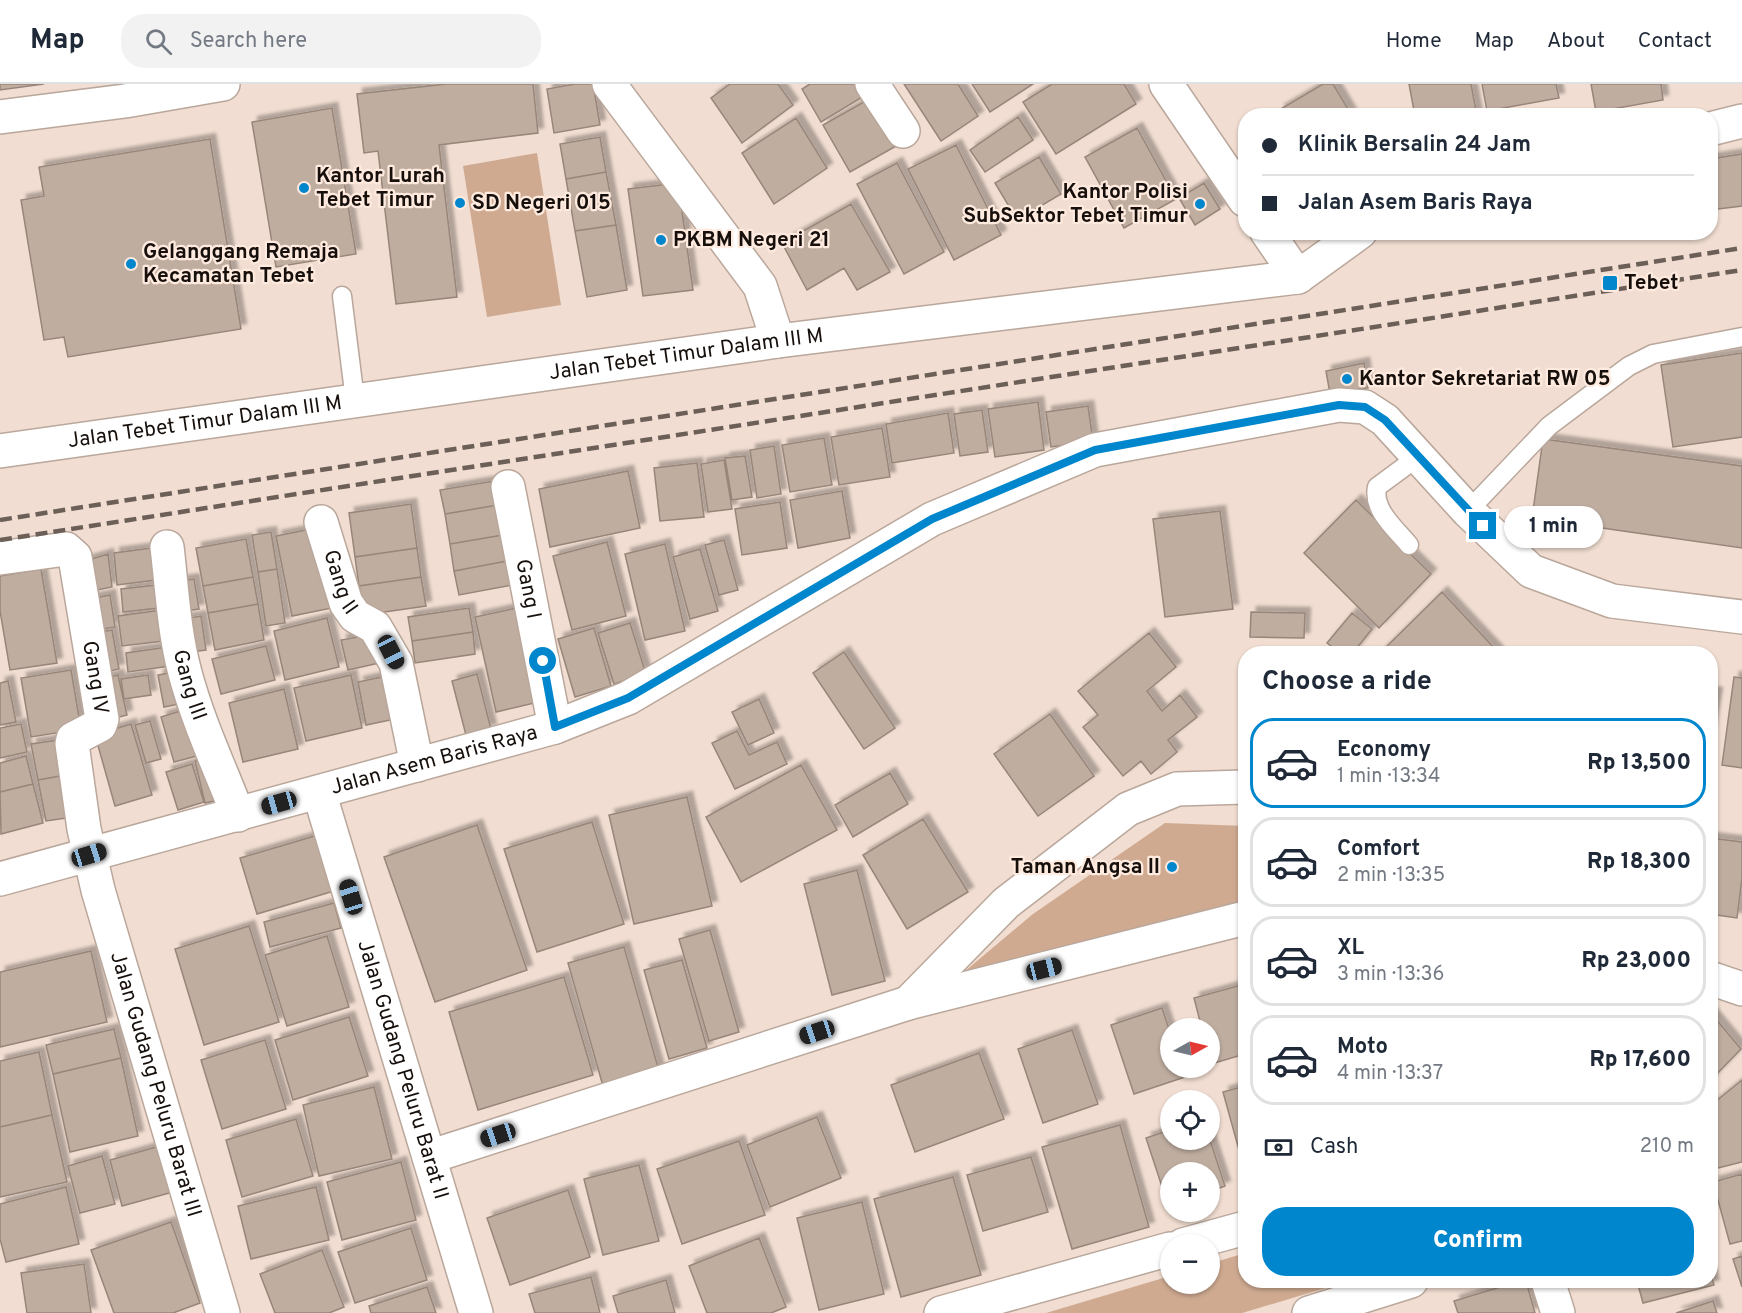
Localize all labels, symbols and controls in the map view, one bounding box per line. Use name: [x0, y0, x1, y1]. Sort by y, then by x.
search box: [121, 14, 541, 68]
text: Map: [30, 23, 85, 59]
icon: search: [142, 25, 175, 58]
text: Search here: [190, 28, 307, 55]
text: Home: [1386, 28, 1442, 55]
text: Map: [1475, 28, 1514, 55]
text: About: [1547, 28, 1605, 55]
text: Contact: [1638, 28, 1712, 55]
text: Klinik Bersalin 24 Jam: [1298, 132, 1531, 159]
place label: Kantor Lurah Tebet Timur: [316, 163, 445, 214]
place label: Kantor Polisi SubSektor Tebet Timur: [963, 179, 1188, 230]
marker: Kantor Lurah Tebet Timur: [297, 181, 311, 195]
place label: SD Negeri 015: [472, 190, 611, 217]
text: Jalan Asem Baris Raya: [1298, 190, 1533, 217]
marker: SD Negeri 015: [453, 196, 467, 210]
marker: Kantor Polisi SubSektor Tebet Timur: [1193, 197, 1207, 211]
place label: PKBM Negeri 21: [673, 227, 830, 254]
marker: PKBM Negeri 21: [654, 233, 668, 247]
place label: Gelanggang Remaja Kecamatan Tebet: [143, 239, 339, 290]
marker: Gelanggang Remaja Kecamatan Tebet: [124, 257, 138, 271]
place label: Tebet: [1624, 270, 1679, 297]
marker: Tebet: [1601, 274, 1619, 292]
street label: Jalan Tebet Timur Dalam III M: [547, 322, 825, 387]
place label: Kantor Sekretariat RW 05: [1359, 366, 1610, 393]
marker: Kantor Sekretariat RW 05: [1340, 372, 1354, 386]
street label: Jalan Tebet Timur Dalam III M: [66, 389, 344, 455]
callout: 1 min: [1504, 505, 1603, 547]
route end: [1469, 512, 1496, 539]
text: 1 min: [1529, 514, 1578, 540]
street label: Gang II: [317, 546, 364, 620]
street label: Gang I: [509, 557, 547, 621]
car: [375, 632, 407, 672]
street label: Gang IV: [76, 639, 115, 717]
street label: Gang III: [166, 647, 213, 724]
route start: [529, 647, 556, 674]
text: Choose a ride: [1262, 665, 1432, 699]
street label: Jalan Asem Baris Raya: [328, 719, 540, 801]
icon: car: [1265, 736, 1319, 790]
text: Economy: [1337, 737, 1431, 764]
text: Rp 13,500: [1587, 750, 1691, 777]
text: 1 min · 13:34: [1337, 764, 1440, 790]
car: [259, 789, 299, 817]
icon: car: [1265, 835, 1319, 889]
text: Comfort: [1337, 836, 1420, 863]
car: [69, 841, 109, 869]
text: Rp 18,300: [1587, 849, 1691, 876]
place label: Taman Angsa II: [1011, 854, 1160, 881]
marker: Taman Angsa II: [1165, 860, 1179, 874]
text: 2 min · 13:35: [1337, 863, 1445, 889]
car: [337, 877, 365, 917]
icon: car: [1265, 934, 1319, 988]
text: XL: [1337, 935, 1364, 962]
street label: Jalan Gudang Peluru Barat II: [351, 937, 455, 1203]
text: Rp 23,000: [1581, 948, 1691, 975]
street label: Jalan Gudang Peluru Barat III: [103, 949, 207, 1220]
car: [1024, 956, 1064, 982]
text: 3 min · 13:36: [1337, 962, 1444, 988]
car: [797, 1018, 837, 1046]
north arrow: [1160, 1018, 1220, 1078]
map controls: [1160, 1018, 1220, 1294]
icon: car: [1265, 1033, 1319, 1087]
text: Moto: [1337, 1034, 1388, 1061]
text: Rp 17,600: [1589, 1047, 1691, 1074]
text: 4 min · 13:37: [1337, 1061, 1443, 1087]
button: locate: [1160, 1090, 1220, 1150]
car: [478, 1121, 518, 1149]
icon: cash: [1262, 1131, 1295, 1164]
text: Cash: [1310, 1134, 1359, 1161]
text: 210 m: [1640, 1134, 1694, 1160]
button: +: [1160, 1162, 1220, 1222]
button: Confirm: [1262, 1207, 1694, 1276]
button: −: [1160, 1234, 1220, 1294]

